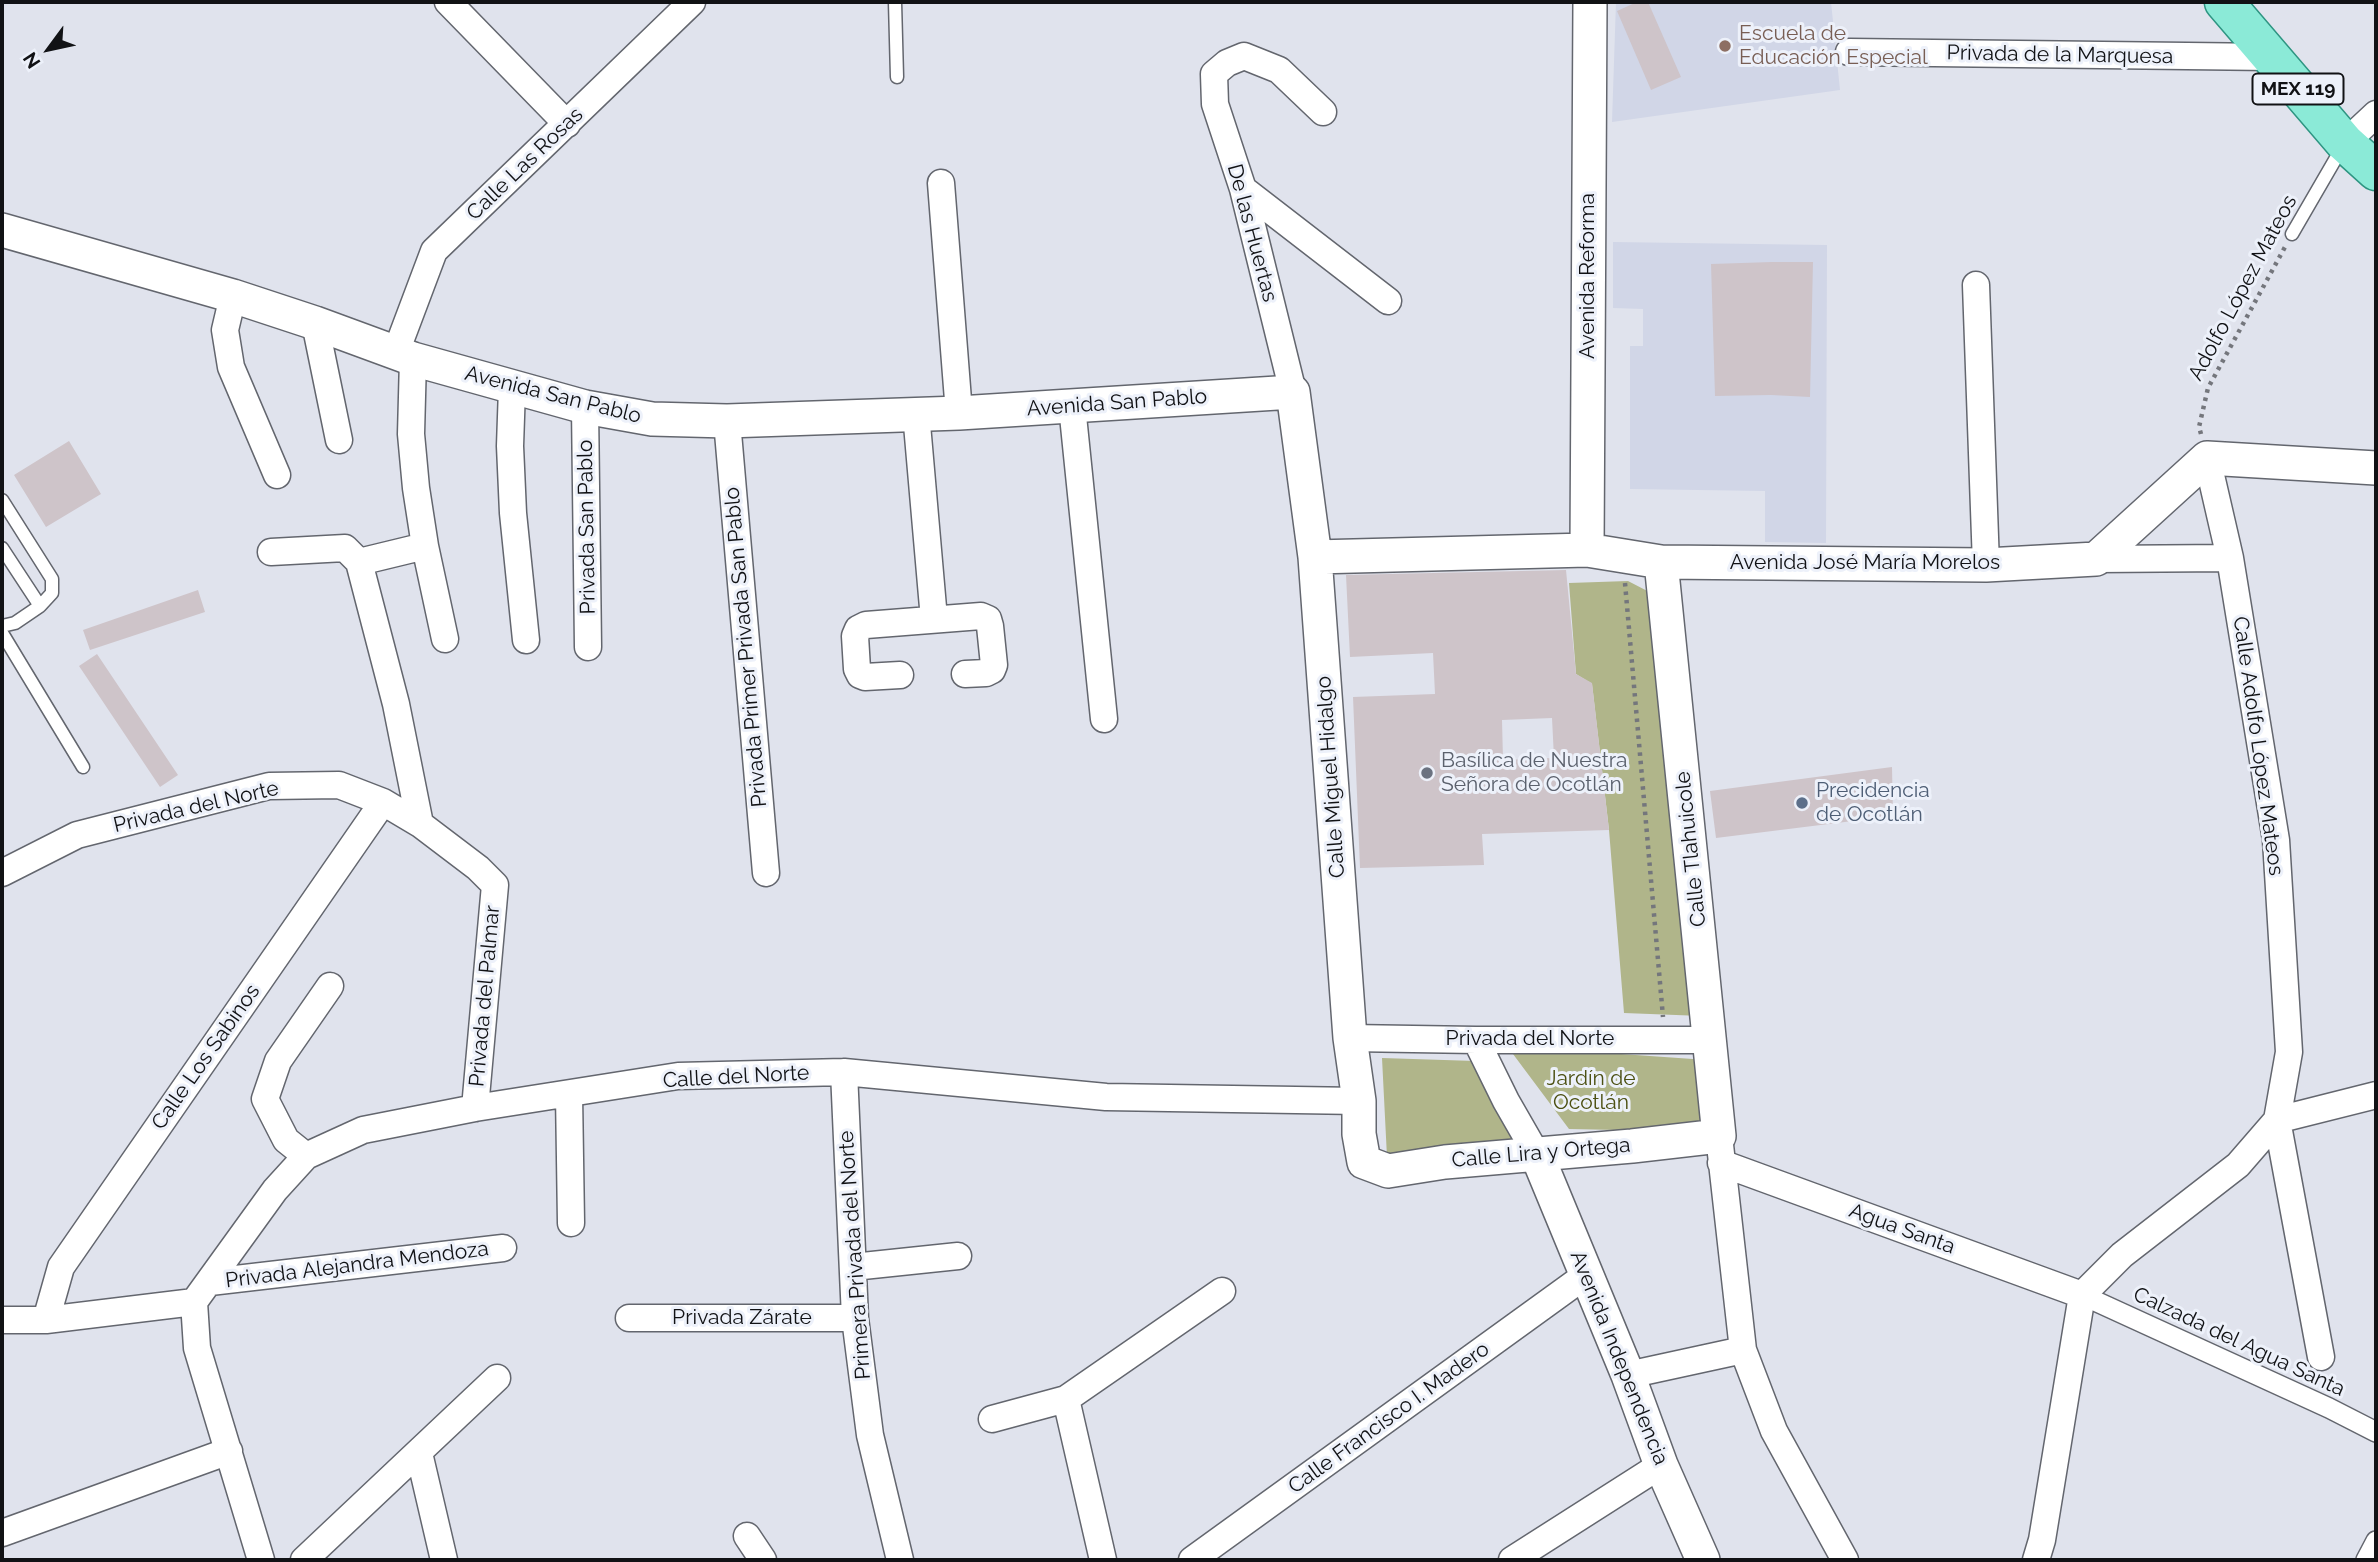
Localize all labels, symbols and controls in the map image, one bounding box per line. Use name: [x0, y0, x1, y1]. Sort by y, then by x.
north arrow: [14, 14, 84, 84]
place label: Escuela de Educación Especial: [1739, 21, 1928, 71]
marker: Escuela de Educación Especial: [1717, 38, 1733, 54]
street label: Privada de la Marquesa: [1946, 40, 2174, 70]
text: N: [18, 48, 45, 73]
road number: MEX 119: [2252, 74, 2344, 104]
street label: Calle Las Rosas: [462, 102, 588, 226]
street label: De las Huertas: [1221, 161, 1283, 305]
street label: Adolfo López Mateos: [2183, 191, 2303, 385]
street label: Avenida Reforma: [1575, 193, 1601, 359]
street label: Avenida San Pablo: [462, 361, 644, 429]
street label: Avenida San Pablo: [1026, 384, 1208, 422]
street label: Privada San Pablo: [573, 440, 601, 614]
street label: Privada Primer Privada San Pablo: [719, 486, 773, 808]
street label: Avenida José María Morelos: [1730, 550, 2000, 576]
street label: Calle Adolfo López Mateos: [2227, 615, 2289, 877]
street label: Calle Miguel Hidalgo: [1311, 675, 1351, 879]
place label: Basílica de Nuestra Señora de Ocotlán: [1441, 748, 1627, 798]
marker: Basílica de Nuestra Señora de Ocotlán: [1419, 765, 1435, 781]
street label: Calle Tlahuicole: [1670, 770, 1712, 928]
street label: Privada del Norte: [111, 776, 281, 838]
place label: Precidencia de Ocotlán: [1816, 778, 1930, 828]
marker: Precidencia de Ocotlán: [1794, 795, 1810, 811]
street label: Privada del Palmar: [465, 904, 505, 1088]
street label: Calle Los Sabinos: [146, 980, 266, 1134]
street label: Privada del Norte: [1446, 1026, 1614, 1052]
street label: Calle del Norte: [662, 1061, 810, 1093]
park label: Jardín de Ocotlán: [1546, 1066, 1636, 1116]
street label: Primera Privada del Norte: [834, 1130, 876, 1380]
street label: Calle Lira y Ortega: [1451, 1133, 1631, 1173]
street label: Agua Santa: [1846, 1198, 1958, 1260]
street label: Privada Alejandra Mendoza: [224, 1236, 490, 1294]
street label: Avenida Independencia: [1564, 1247, 1674, 1469]
street label: Calzada del Agua Santa: [2129, 1282, 2349, 1402]
street label: Privada Zárate: [672, 1305, 812, 1331]
street label: Calle Francisco I. Madero: [1284, 1337, 1494, 1499]

